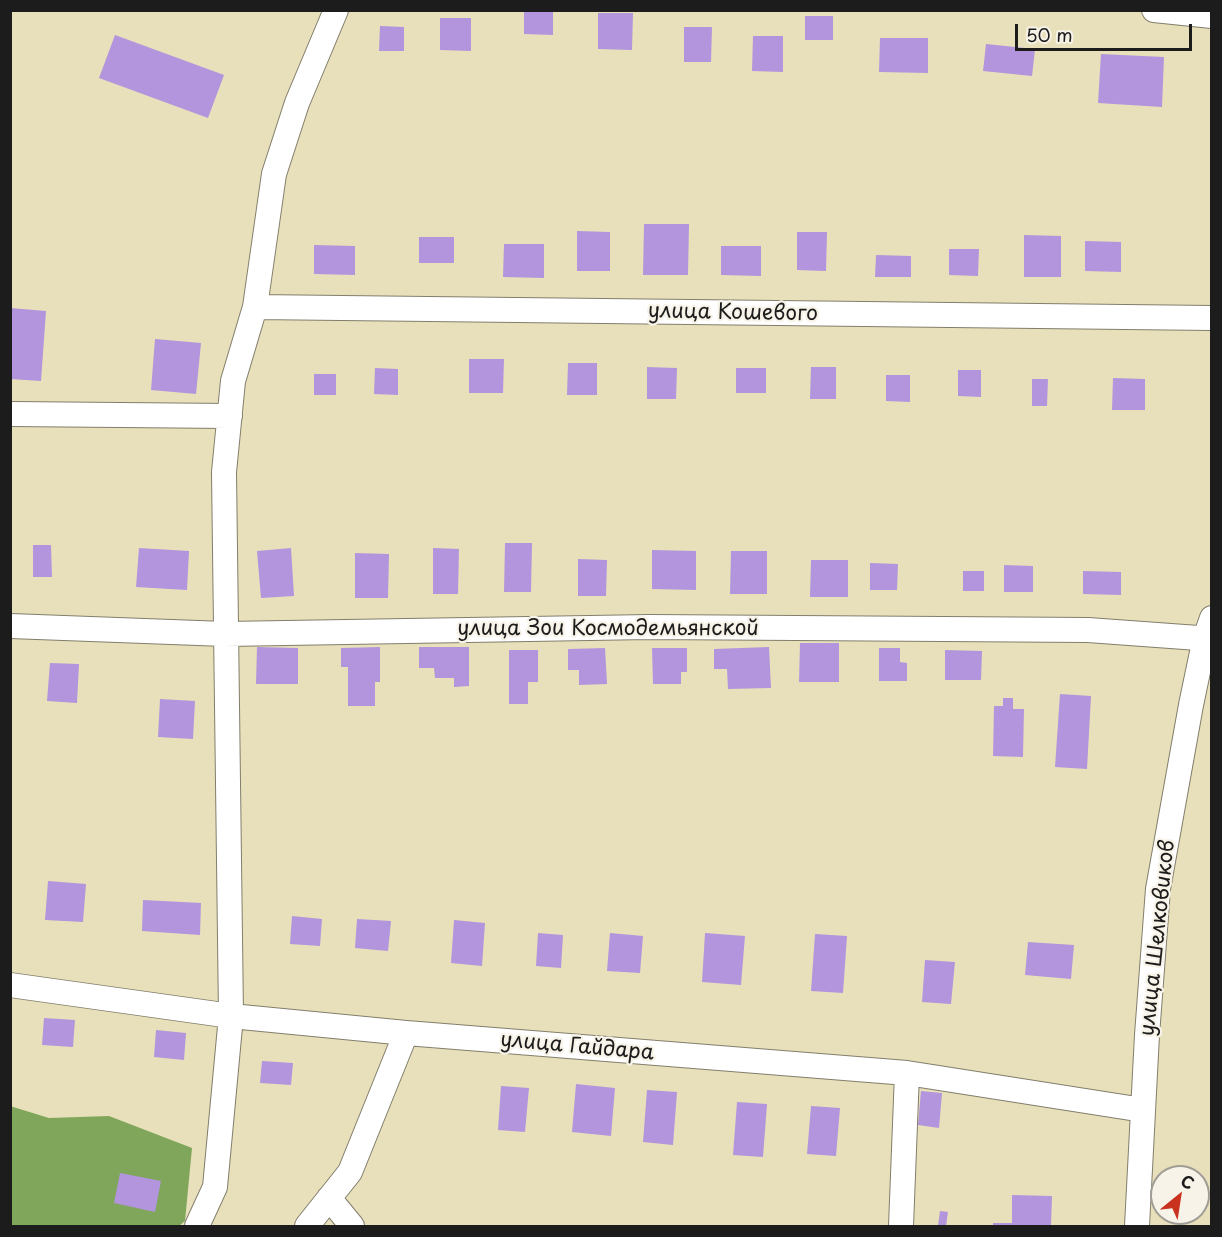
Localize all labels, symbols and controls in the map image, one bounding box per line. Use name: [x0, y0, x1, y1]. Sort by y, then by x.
scale bar: [1018, 12, 1195, 50]
text: 50 m: [1026, 21, 1073, 48]
street label: улица Кошевого: [648, 299, 818, 327]
street label: улица Зои Космодемьянской: [457, 616, 759, 642]
street label: улица Шелковиков: [1135, 839, 1181, 1037]
street label: улица Гайдара: [499, 1028, 655, 1066]
north arrow: [1150, 1165, 1210, 1225]
text: С: [1177, 1168, 1199, 1195]

